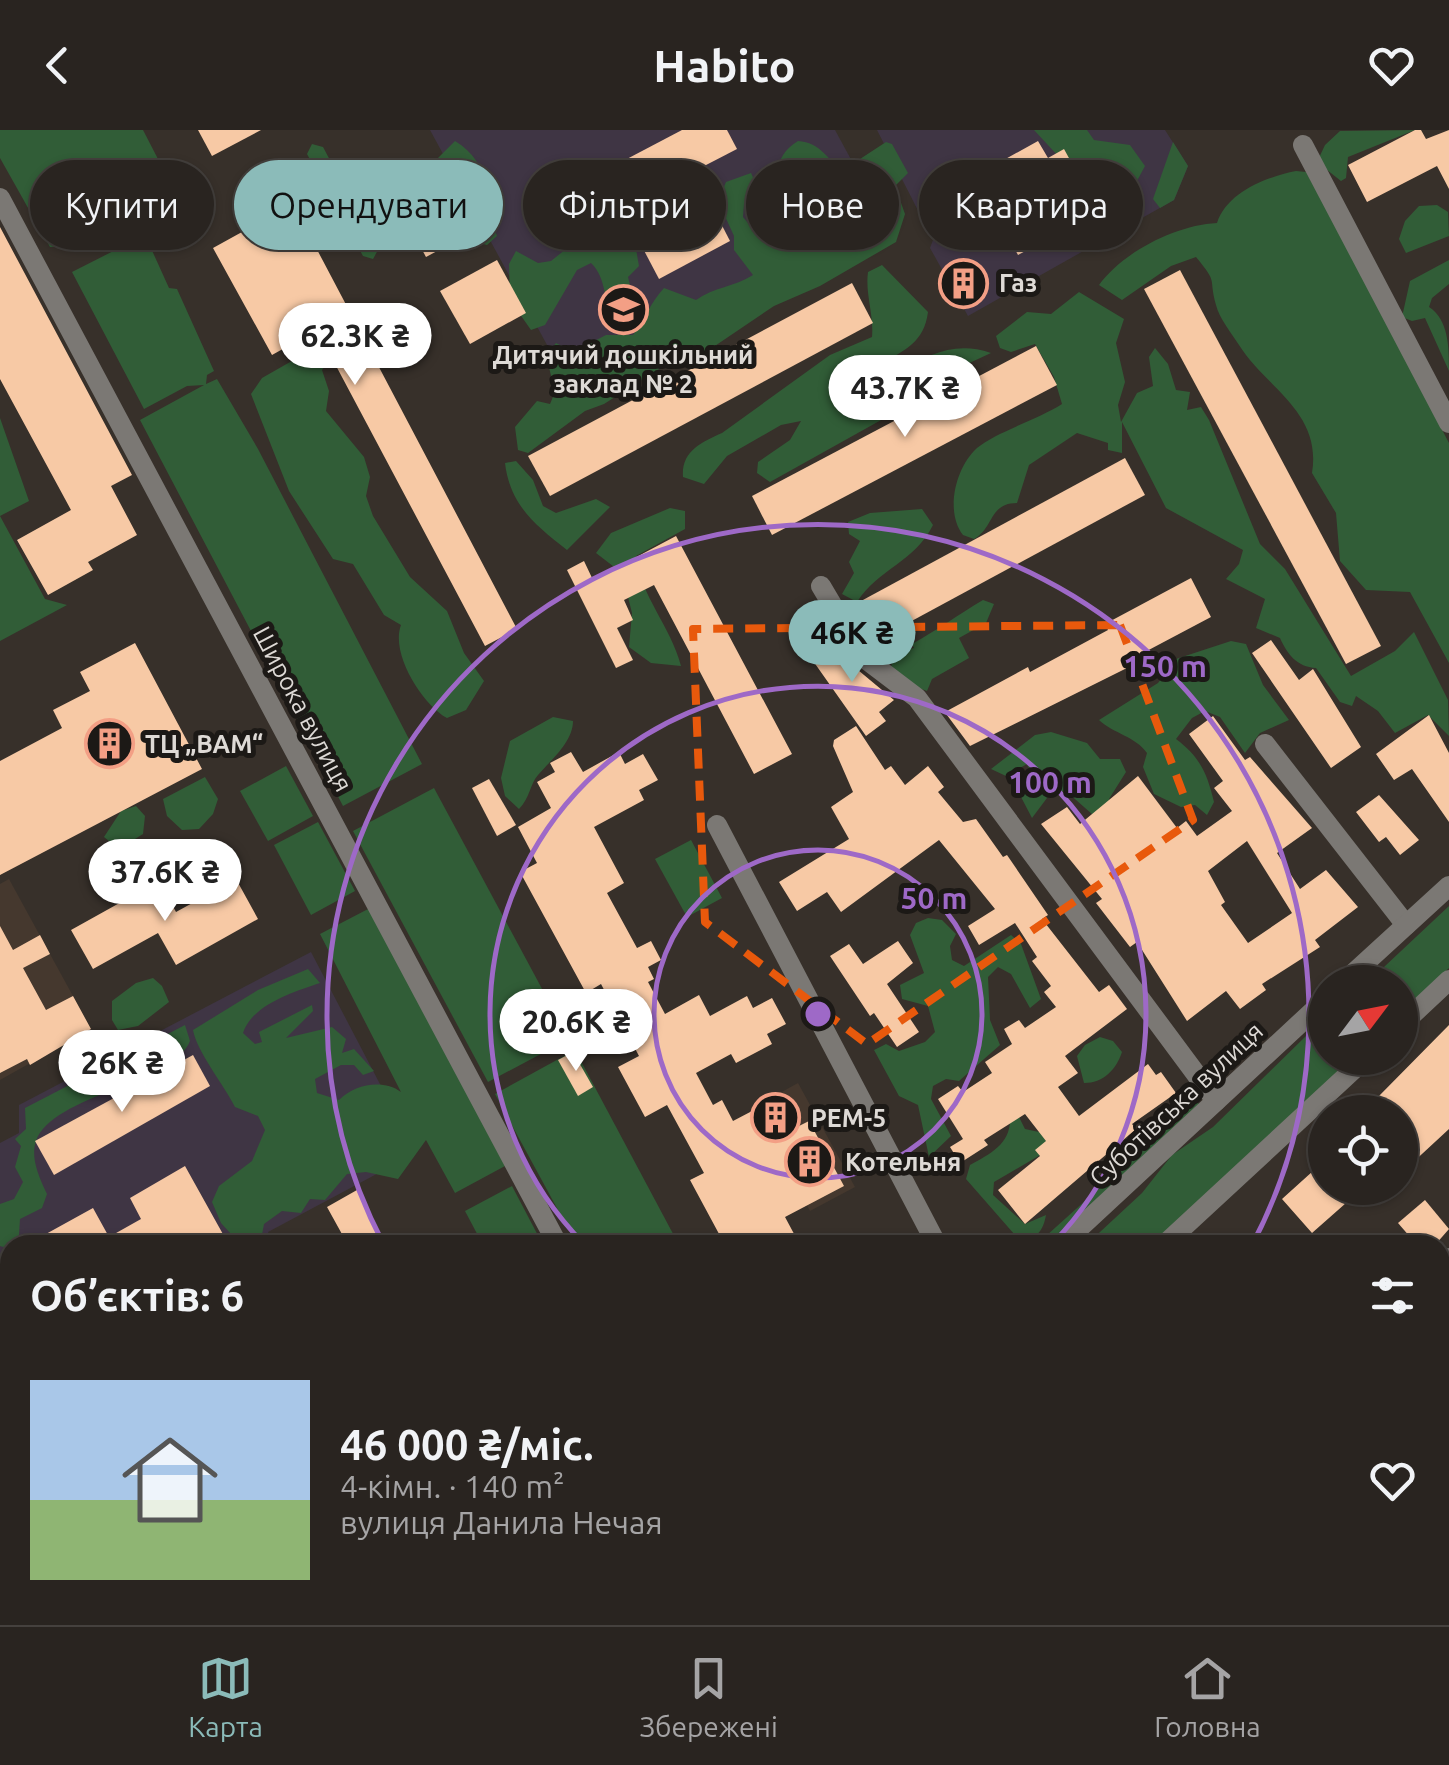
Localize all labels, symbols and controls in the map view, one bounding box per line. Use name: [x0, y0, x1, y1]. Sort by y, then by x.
icon: back: [30, 38, 85, 93]
icon: heart: [1364, 38, 1419, 93]
text: Habito: [653, 40, 796, 91]
chip: Купити: [30, 160, 214, 250]
chip: Орендувати: [234, 160, 503, 250]
chip: Фільтри: [523, 160, 726, 250]
chip: Нове: [746, 160, 899, 250]
chip: Квартира: [919, 160, 1143, 250]
building icon: Газ: [938, 257, 990, 309]
place label: Газ: [999, 269, 1037, 297]
school or university icon: Дитячий дошкільний заклад № 2: [597, 283, 649, 335]
pin: 62.3K ₴: [263, 303, 447, 388]
text: 62.3K ₴: [301, 317, 409, 353]
place label: Дитячий дошкільний заклад № 2: [493, 341, 753, 398]
pin: 43.7K ₴: [813, 355, 997, 440]
text: 43.7K ₴: [851, 369, 959, 405]
pin: 46K ₴: [782, 600, 922, 685]
text: 46K ₴: [810, 614, 894, 650]
street label: Широка вулиця: [248, 622, 358, 796]
text: 150 m: [1123, 649, 1207, 683]
building icon: ТЦ „ВАМ“: [84, 718, 136, 770]
place label: ТЦ „ВАМ“: [145, 730, 263, 758]
text: 100 m: [1008, 765, 1092, 799]
pin: 37.6K ₴: [73, 839, 257, 924]
text: 37.6K ₴: [111, 853, 219, 889]
text: 50 m: [901, 881, 967, 915]
north arrow: [1308, 965, 1418, 1075]
map controls: [1308, 965, 1418, 1205]
pin: 20.6K ₴: [484, 989, 668, 1074]
centre of rings: [800, 996, 836, 1032]
text: 20.6K ₴: [522, 1003, 630, 1039]
street label: Суботівська вулиця: [1084, 1017, 1268, 1191]
pin: 26K ₴: [52, 1030, 192, 1115]
text: 26K ₴: [80, 1044, 164, 1080]
building icon: РЕМ-5: [750, 1092, 802, 1144]
button: locate: [1308, 1095, 1418, 1205]
place label: РЕМ-5: [811, 1104, 886, 1132]
building icon: Котельня: [784, 1136, 836, 1188]
place label: Котельня: [845, 1148, 961, 1176]
icon: filters: [1365, 1268, 1420, 1323]
text: Об’єктів: 6: [30, 1272, 244, 1319]
icon: home: [110, 1420, 230, 1540]
text: 46 000 ₴/міс.: [340, 1421, 594, 1468]
icon: heart: [1365, 1453, 1420, 1508]
text: 4-кімн. · 140 m²: [340, 1468, 565, 1504]
text: вулиця Данила Нечая: [340, 1504, 663, 1540]
tab: Карта: [188, 1651, 263, 1742]
tab: Збережені: [639, 1651, 778, 1742]
tab: Головна: [1154, 1651, 1261, 1742]

